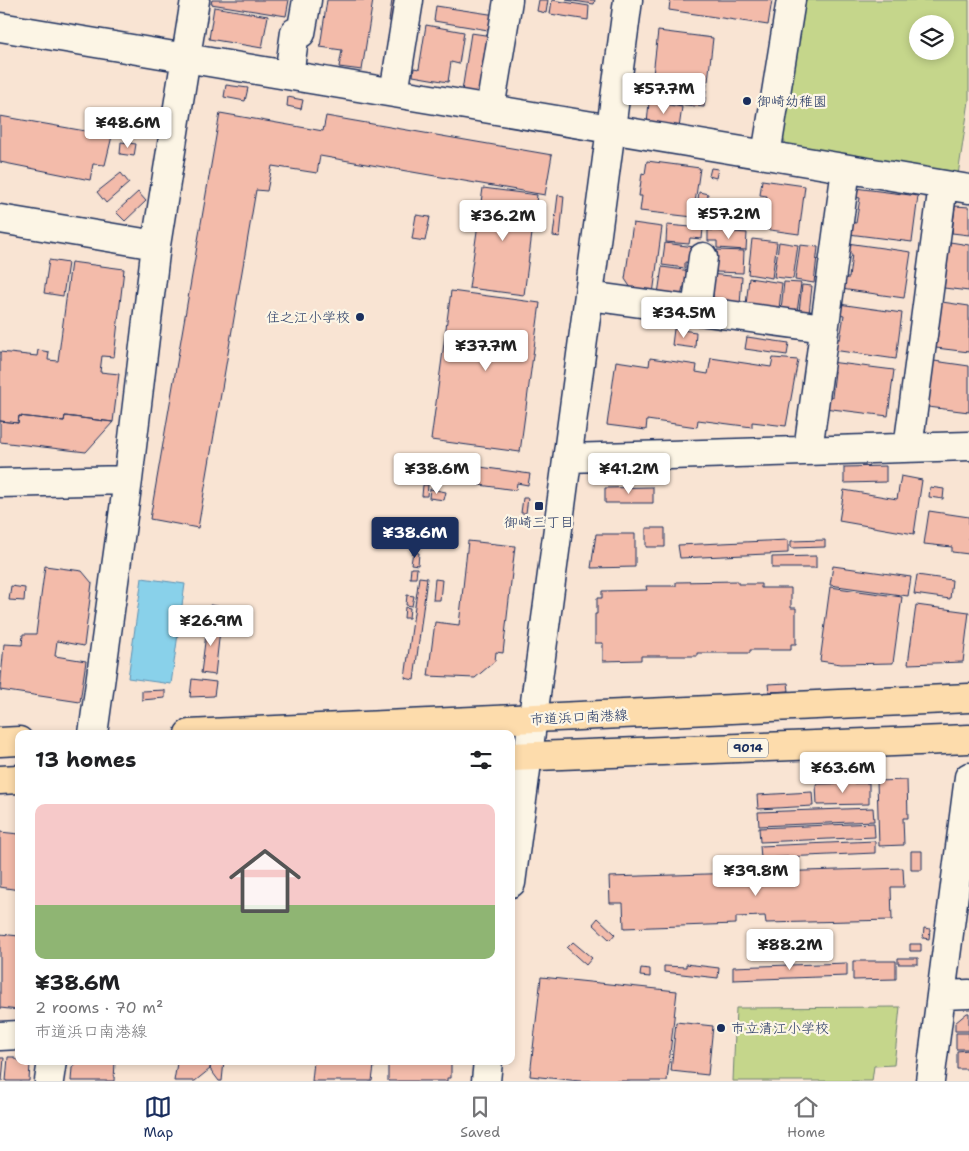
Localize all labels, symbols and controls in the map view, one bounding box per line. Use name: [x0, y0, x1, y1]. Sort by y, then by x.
map controls: [909, 15, 954, 60]
button: layers: [909, 15, 954, 60]
pin: ¥57.7M: [623, 72, 705, 115]
text: ¥57.7M: [633, 78, 695, 99]
place label: 御崎幼稚園: [757, 92, 827, 110]
marker: 御崎幼稚園: [741, 95, 753, 107]
pin: ¥48.6M: [87, 106, 169, 149]
text: ¥48.6M: [96, 112, 160, 133]
pin: ¥57.2M: [688, 198, 770, 240]
pin: ¥36.2M: [462, 200, 544, 242]
text: ¥57.2M: [698, 203, 760, 224]
text: ¥36.2M: [470, 205, 536, 226]
pin: ¥34.5M: [643, 296, 725, 339]
text: ¥34.5M: [652, 302, 716, 323]
place label: 住之江小学校: [266, 308, 350, 326]
marker: 住之江小学校: [354, 311, 366, 323]
pin: ¥37.7M: [445, 330, 527, 372]
text: ¥37.7M: [455, 335, 517, 356]
pin: ¥38.6M: [396, 452, 478, 495]
pin: ¥41.2M: [588, 452, 670, 495]
text: ¥38.6M: [405, 458, 469, 479]
text: ¥41.2M: [599, 458, 659, 479]
marker: 御崎三丁目: [533, 500, 545, 512]
place label: 御崎三丁目: [504, 513, 574, 531]
pin: ¥38.6M: [374, 516, 456, 559]
text: ¥38.6M: [383, 522, 447, 543]
pin: ¥26.9M: [170, 604, 252, 647]
text: ¥26.9M: [179, 610, 243, 631]
street label: 市道浜口南港線: [530, 705, 628, 729]
road number: 9014: [728, 738, 768, 758]
text: 13 homes: [35, 746, 136, 774]
icon: filters: [467, 746, 495, 774]
pin: ¥63.6M: [802, 752, 884, 794]
text: ¥63.6M: [811, 757, 875, 778]
icon: home: [220, 836, 310, 926]
pin: ¥39.8M: [715, 854, 797, 897]
text: ¥39.8M: [724, 860, 788, 881]
pin: ¥88.2M: [749, 928, 831, 971]
text: ¥88.2M: [757, 934, 823, 955]
text: ¥38.6M: [35, 969, 120, 997]
text: 2 rooms · 70 m²: [35, 997, 163, 1018]
place label: 市立清江小学校: [731, 1019, 829, 1037]
text: 市道浜口南港線: [35, 1021, 147, 1042]
marker: 市立清江小学校: [715, 1022, 727, 1034]
tab: Map: [143, 1093, 173, 1141]
tab: Saved: [460, 1093, 500, 1141]
tab: Home: [787, 1093, 826, 1141]

